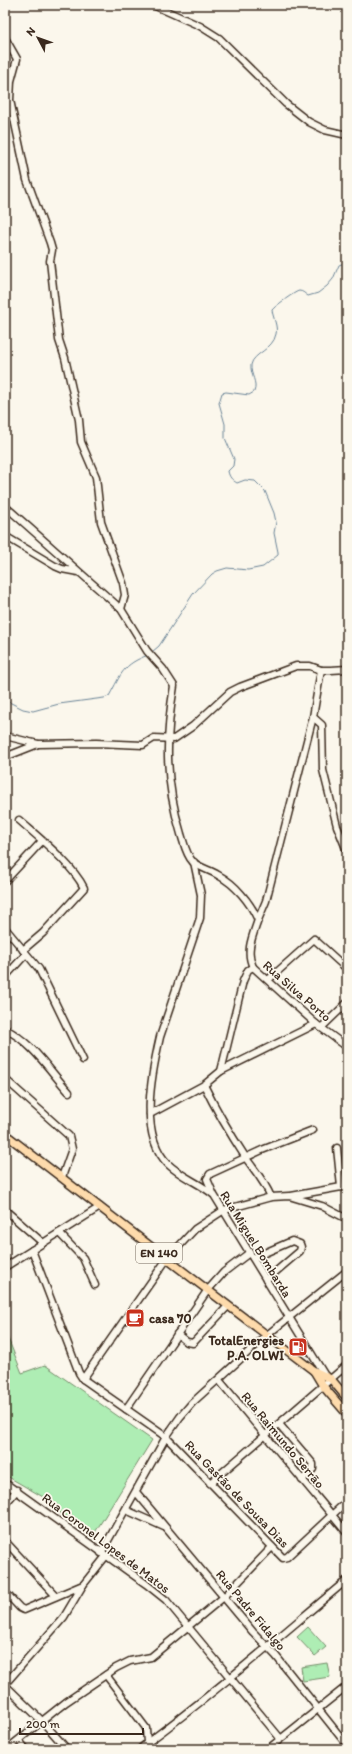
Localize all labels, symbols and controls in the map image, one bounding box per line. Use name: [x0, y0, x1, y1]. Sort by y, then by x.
north arrow: [18, 18, 58, 58]
text: N: [23, 25, 38, 39]
street label: Rua Silva Porto: [260, 957, 334, 1025]
street label: Rua Miguel Bombarda: [217, 1188, 295, 1300]
road number: EN 140: [136, 1243, 182, 1263]
cafe icon: casa 70: [124, 1307, 146, 1329]
place label: casa 70: [149, 1311, 191, 1326]
place label: TotalEnergies P.A. OLWI: [208, 1333, 284, 1363]
fuel station icon: TotalEnergies P.A. OLWI: [287, 1336, 309, 1358]
street label: Rua Raimundo Serrão: [238, 1389, 328, 1491]
street label: Rua Gastão de Sousa Dias: [182, 1437, 292, 1551]
street label: Rua Coronel Lopes de Matos: [39, 1490, 173, 1596]
street label: Rua Padre Fidalgo: [213, 1567, 289, 1654]
scale bar: [20, 1710, 143, 1736]
text: 200 m: [26, 1717, 60, 1731]

